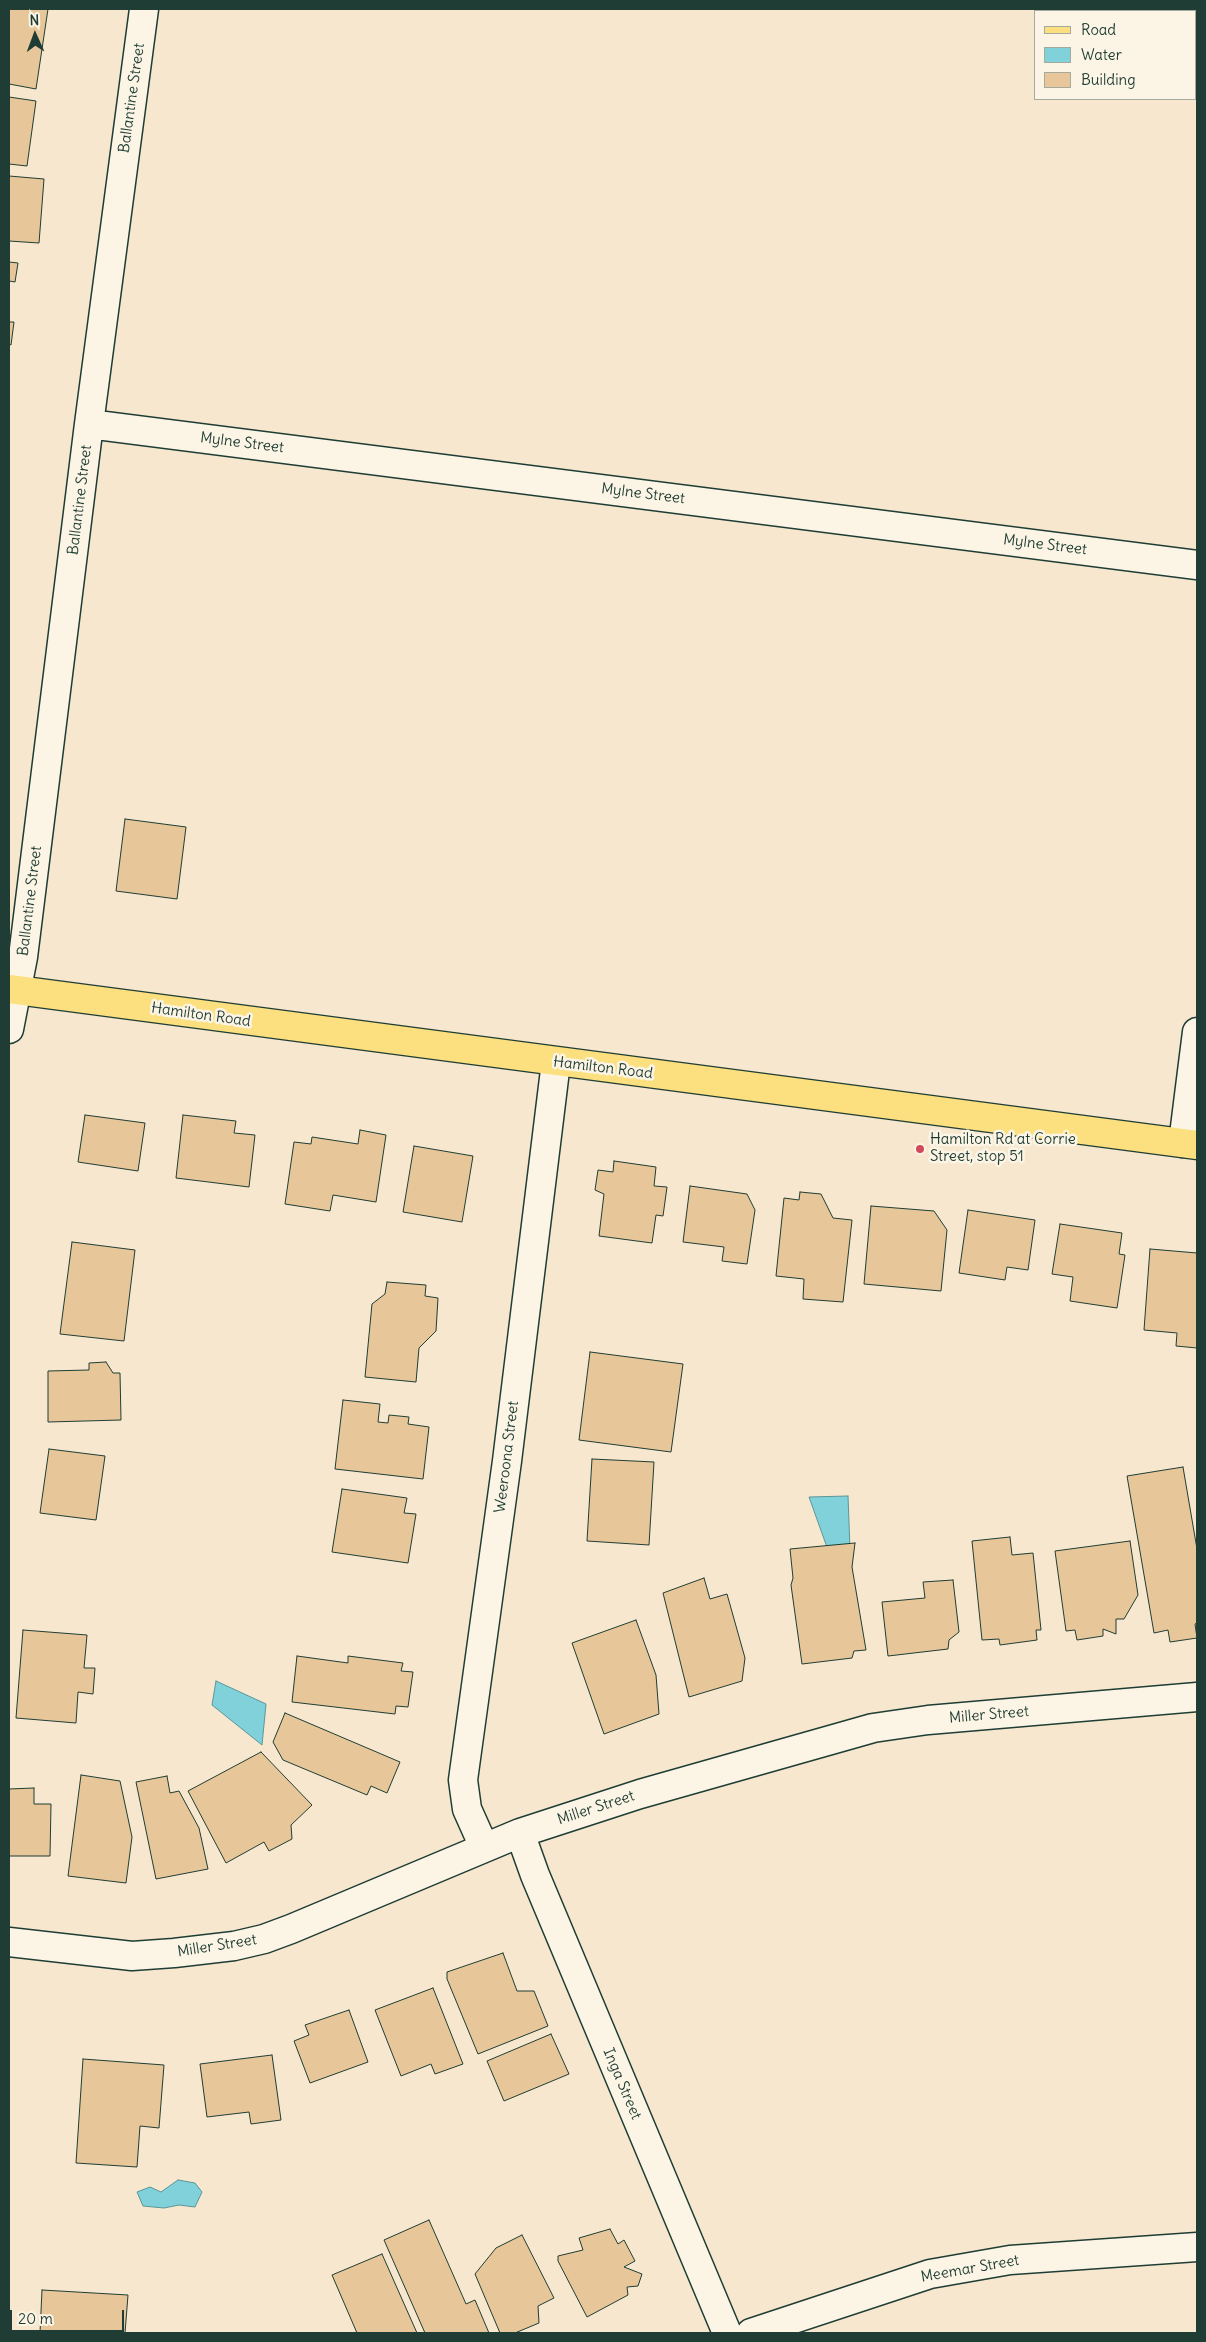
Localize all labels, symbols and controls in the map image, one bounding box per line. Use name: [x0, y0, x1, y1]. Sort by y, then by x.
north arrow: [10, 10, 60, 60]
legend: [1034, 10, 1196, 100]
text: N: [29, 11, 40, 29]
text: Road: [1081, 20, 1116, 39]
street label: Ballantine Street: [115, 42, 149, 154]
text: Water: [1081, 45, 1122, 64]
text: Building: [1081, 70, 1136, 89]
street label: Mylne Street: [199, 429, 285, 457]
street label: Ballantine Street: [64, 444, 96, 556]
street label: Mylne Street: [600, 480, 686, 508]
street label: Mylne Street: [1002, 531, 1088, 559]
street label: Ballantine Street: [14, 845, 46, 957]
street label: Hamilton Road: [150, 999, 252, 1031]
street label: Hamilton Road: [552, 1053, 654, 1083]
place label: Hamilton Rd at Corrie Street, stop 51: [930, 1131, 1076, 1166]
marker: Hamilton Rd at Corrie Street, stop 51: [914, 1143, 926, 1155]
street label: Weeroona Street: [491, 1400, 523, 1514]
street label: Miller Street: [948, 1703, 1030, 1727]
street label: Miller Street: [555, 1787, 637, 1829]
street label: Miller Street: [176, 1931, 258, 1961]
street label: Inga Street: [599, 2046, 645, 2122]
street label: Meemar Street: [919, 2251, 1021, 2287]
scale bar: [12, 2300, 126, 2332]
text: 20 m: [18, 2309, 53, 2328]

